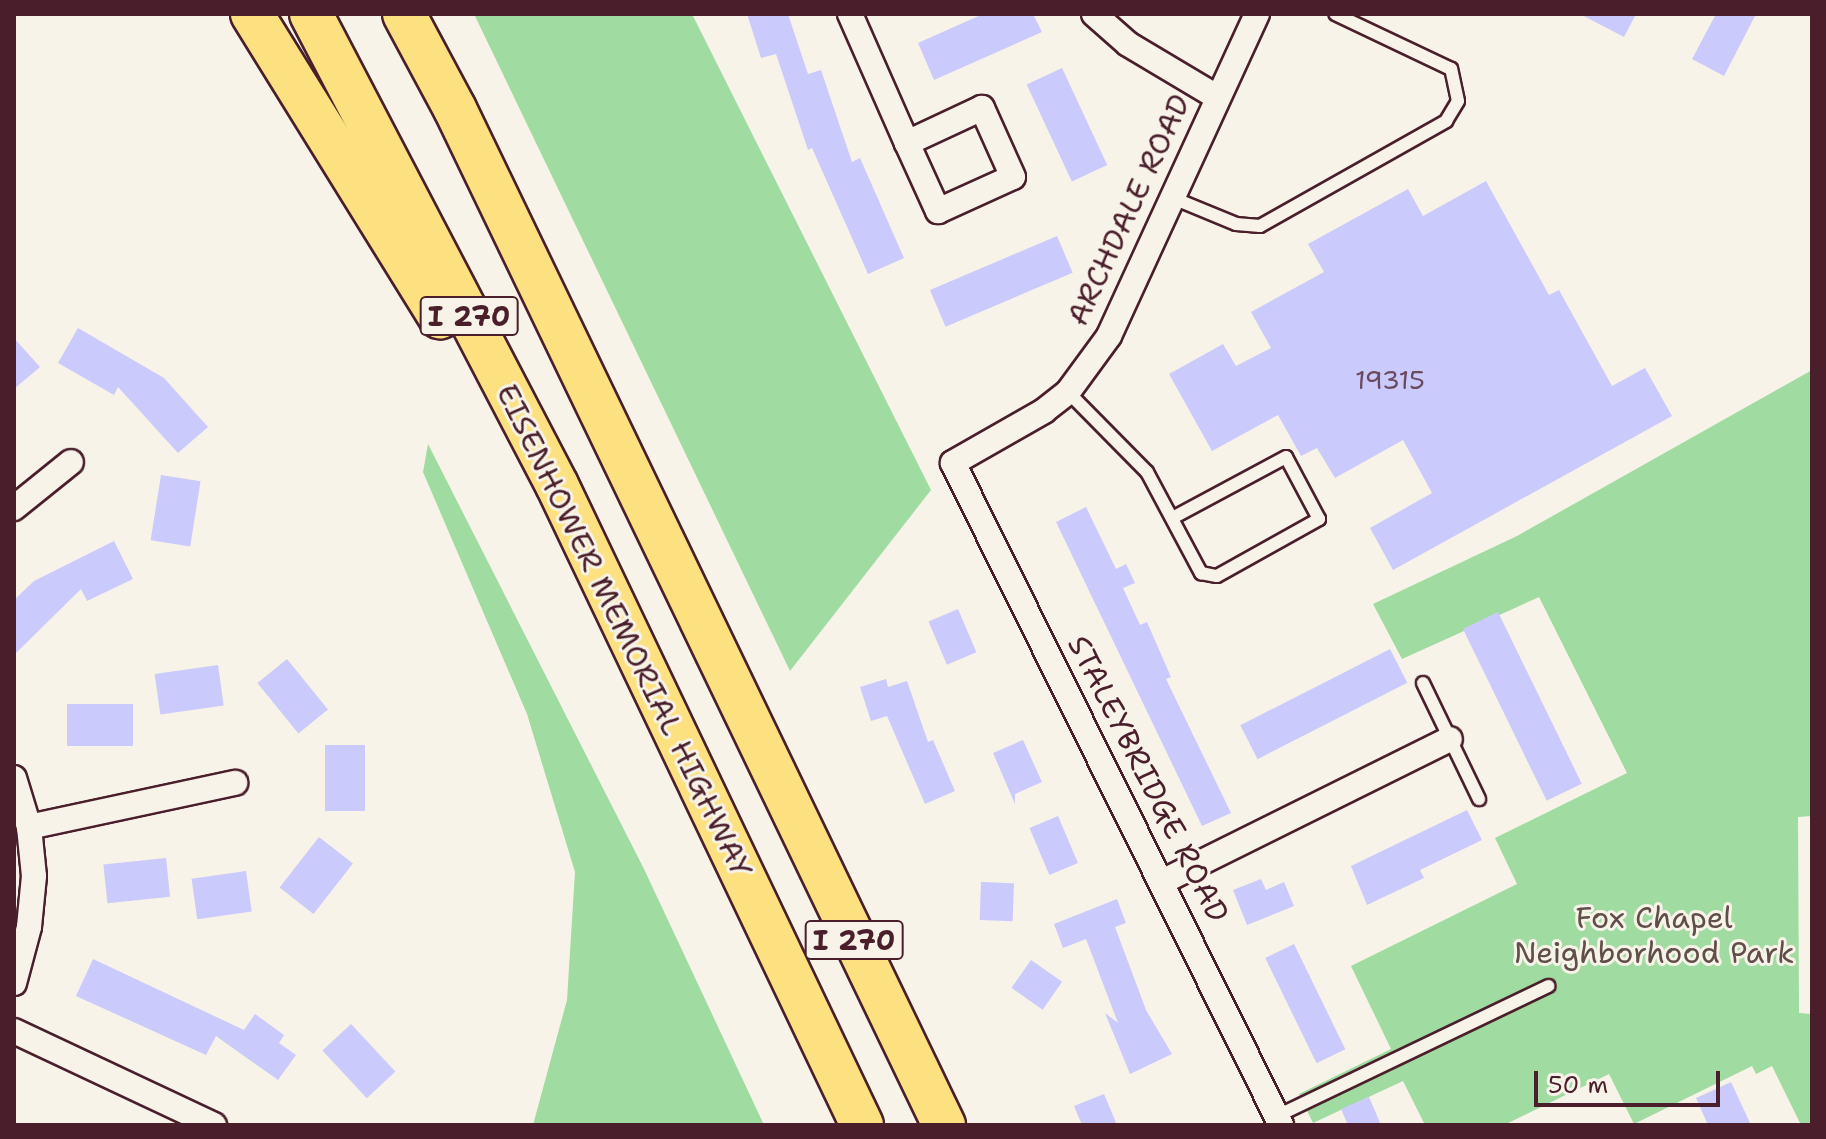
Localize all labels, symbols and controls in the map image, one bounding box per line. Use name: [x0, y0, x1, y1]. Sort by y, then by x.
street label: ARCHDALE ROAD: [1060, 89, 1198, 331]
road number: I 270: [419, 292, 519, 340]
house number: 19315: [1355, 364, 1425, 396]
street label: EISENHOWER MEMORIAL HIGHWAY: [488, 378, 760, 884]
street label: STALEYBRIDGE ROAD: [1060, 630, 1236, 928]
park label: Fox Chapel Neighborhood Park: [1514, 900, 1794, 970]
road number: I 270: [804, 916, 904, 964]
scale bar: [1538, 1055, 1724, 1105]
text: 50 m: [1548, 1069, 1608, 1101]

